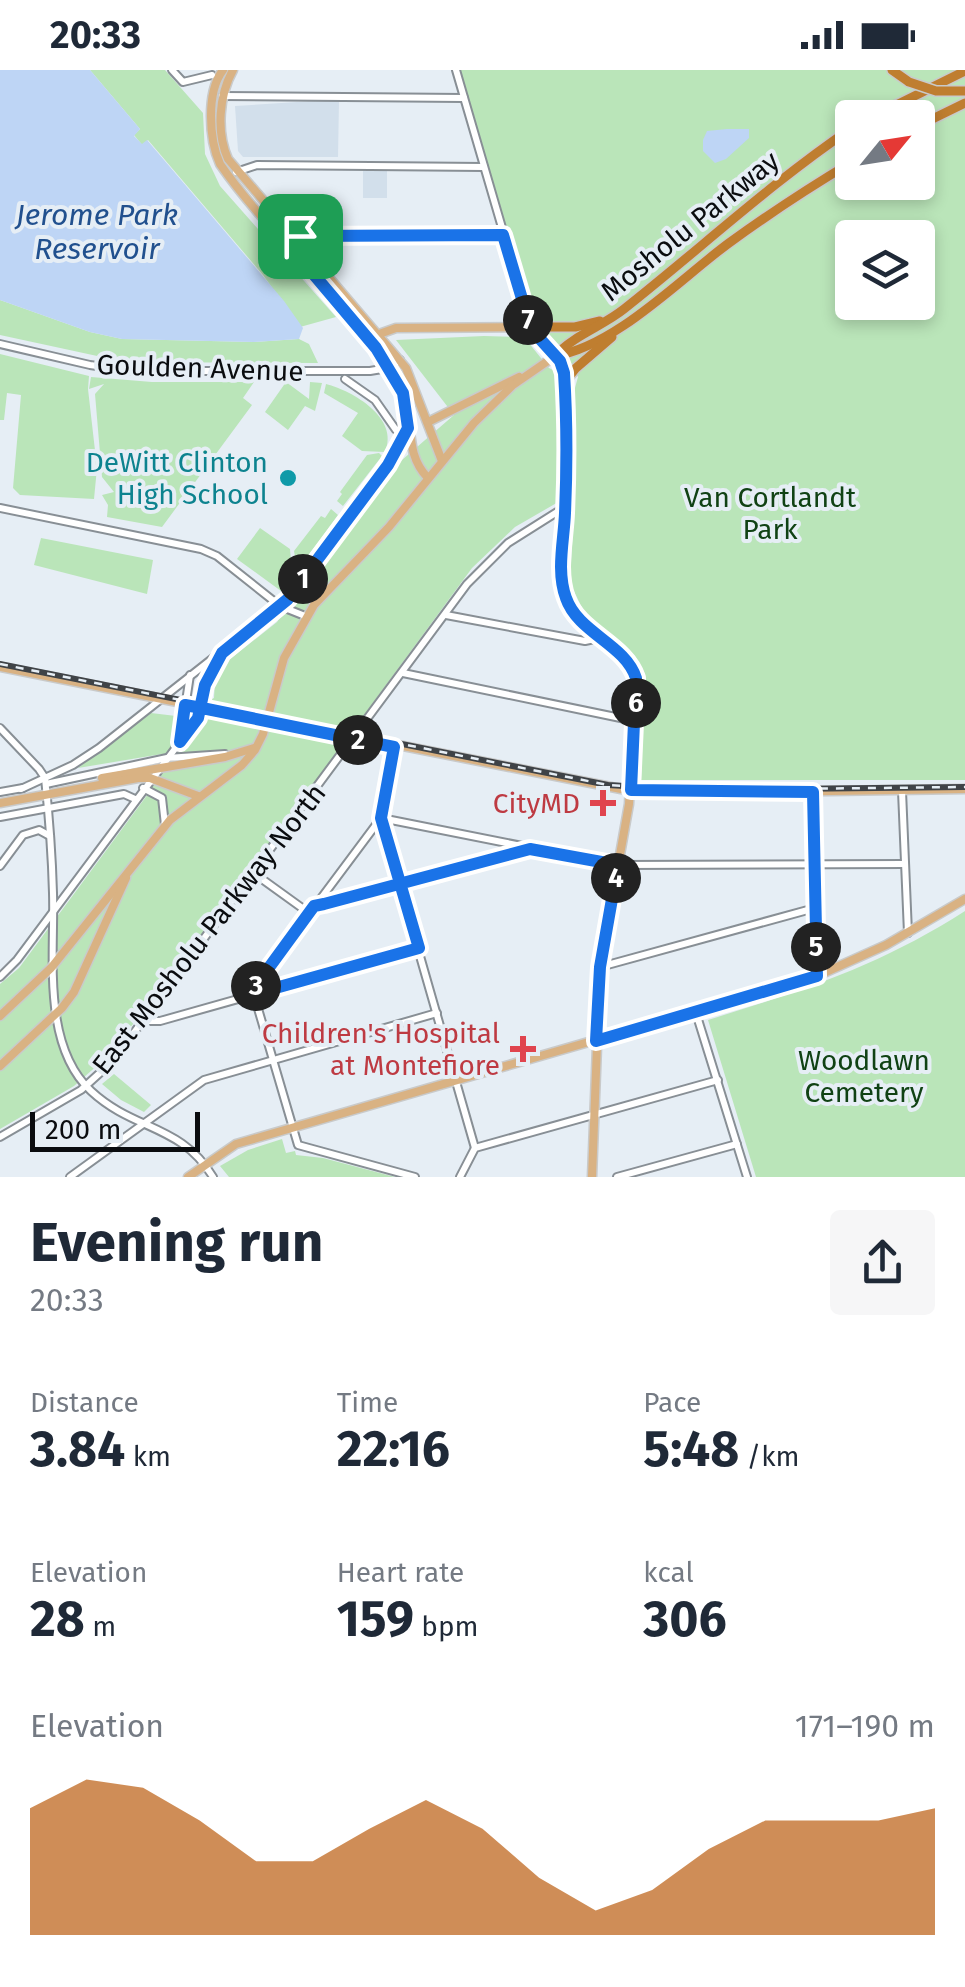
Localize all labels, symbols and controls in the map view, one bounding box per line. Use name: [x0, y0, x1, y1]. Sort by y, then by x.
text: 20:33: [50, 12, 141, 58]
north arrow: [835, 100, 935, 200]
map controls: [835, 100, 935, 320]
street label: Mosholu Parkway: [594, 144, 786, 308]
pin: [258, 194, 343, 279]
water label: Jerome Park Reservoir: [14, 197, 178, 267]
icon: arrive: [273, 209, 328, 264]
button: layers: [835, 220, 935, 320]
pin: 7: [503, 295, 553, 345]
text: 7: [521, 303, 535, 336]
street label: Goulden Avenue: [96, 348, 304, 388]
place label: DeWitt Clinton High School: [86, 446, 268, 511]
marker: DeWitt Clinton High School: [277, 467, 299, 489]
park label: Van Cortlandt Park: [684, 481, 857, 546]
pin: 1: [278, 554, 328, 604]
text: 1: [297, 562, 310, 595]
pin: 6: [611, 678, 661, 728]
text: 6: [628, 686, 644, 719]
pin: 2: [333, 715, 383, 765]
text: 2: [351, 723, 365, 756]
street label: East Mosholu Parkway North: [85, 777, 333, 1081]
place label: CityMD: [493, 787, 580, 820]
marker: CityMD: [590, 790, 616, 816]
pin: 4: [591, 853, 641, 903]
text: 4: [608, 861, 624, 894]
pin: 5: [791, 922, 841, 972]
text: 5: [808, 930, 824, 963]
pin: 3: [231, 961, 281, 1011]
text: 3: [249, 969, 263, 1002]
place label: Children's Hospital at Montefiore: [262, 1017, 500, 1082]
marker: Children's Hospital at Montefiore: [510, 1036, 536, 1062]
park label: Woodlawn Cemetery: [798, 1044, 930, 1109]
scale bar: [30, 1107, 200, 1152]
text: 200 m: [45, 1113, 122, 1146]
text: Evening run: [30, 1210, 324, 1276]
button: share: [830, 1210, 935, 1315]
text: 20:33: [30, 1281, 104, 1319]
text: Distance: [30, 1386, 139, 1419]
text: Time: [337, 1386, 398, 1419]
text: Pace: [643, 1386, 701, 1419]
text: 3.84: [30, 1419, 125, 1479]
text: 22:16: [337, 1419, 450, 1479]
text: 5:48: [643, 1419, 739, 1479]
text: km: [125, 1440, 171, 1473]
text: /km: [739, 1440, 800, 1473]
text: Elevation: [30, 1556, 147, 1589]
text: Heart rate: [337, 1556, 464, 1589]
text: kcal: [643, 1556, 694, 1589]
text: 28: [30, 1589, 85, 1649]
text: 159: [337, 1589, 414, 1649]
text: 306: [643, 1589, 727, 1649]
text: m: [85, 1610, 116, 1643]
text: bpm: [414, 1610, 479, 1643]
text: Elevation: [30, 1707, 164, 1745]
text: 171–190 m: [795, 1707, 935, 1745]

